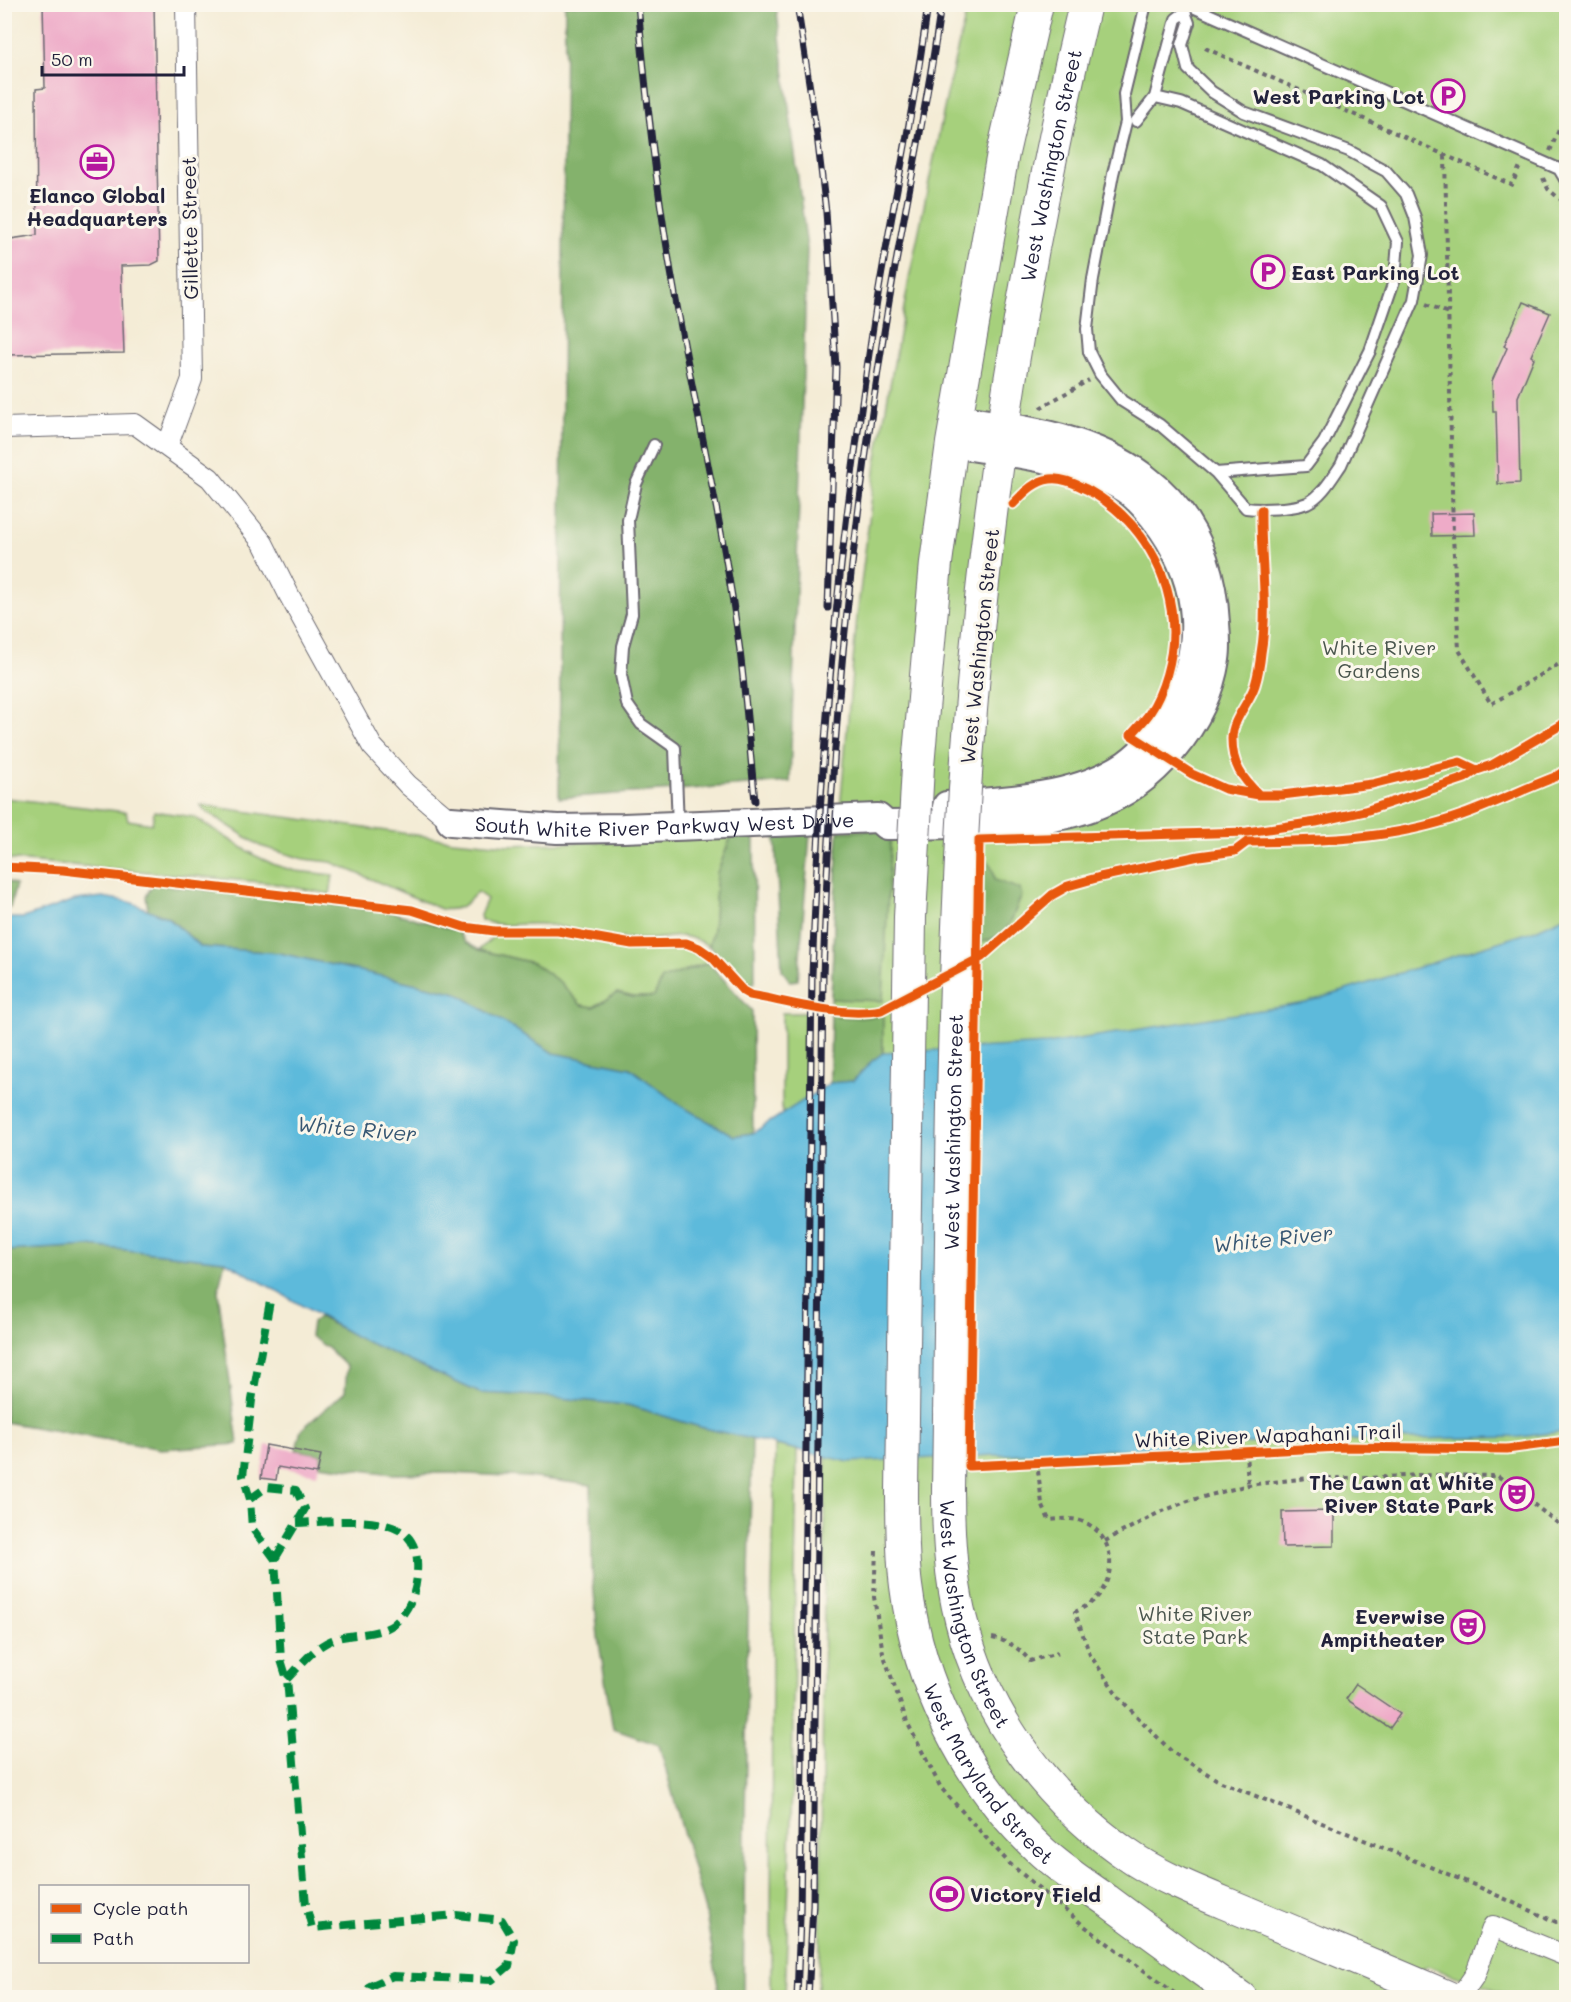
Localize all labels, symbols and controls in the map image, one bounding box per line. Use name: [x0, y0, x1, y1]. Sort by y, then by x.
scale bar: [42, 39, 184, 77]
text: 50 m: [51, 47, 93, 71]
street label: West Washington Street: [1014, 47, 1087, 284]
parking icon: West Parking Lot: [1430, 78, 1466, 114]
place label: West Parking Lot: [1253, 83, 1425, 109]
office icon: Elanco Global Headquarters: [79, 144, 115, 180]
street label: Gillette Street: [175, 156, 203, 300]
place label: Elanco Global Headquarters: [26, 182, 168, 231]
parking icon: East Parking Lot: [1250, 254, 1286, 290]
place label: East Parking Lot: [1291, 259, 1459, 285]
street label: West Washington Street: [954, 527, 1004, 765]
park label: White River Gardens: [1322, 634, 1436, 683]
street label: South White River Parkway West Drive: [474, 806, 855, 842]
street label: West Washington Street: [938, 1013, 968, 1251]
water label: White River: [296, 1109, 418, 1147]
water label: White River: [1212, 1218, 1334, 1258]
street label: White River Wapahani Trail: [1134, 1417, 1402, 1453]
place label: The Lawn at White River State Park: [1309, 1469, 1494, 1518]
theatre icon: The Lawn at White River State Park: [1499, 1476, 1535, 1512]
street label: West Washington Street: [935, 1499, 1017, 1733]
park label: White River State Park: [1138, 1600, 1252, 1649]
place label: Everwise Ampitheater: [1320, 1603, 1445, 1652]
theatre icon: Everwise Ampitheater: [1450, 1609, 1486, 1645]
street label: West Maryland Street: [918, 1679, 1059, 1869]
sports icon: Victory Field: [929, 1876, 965, 1912]
place label: Victory Field: [970, 1881, 1101, 1907]
legend: [39, 1885, 249, 1963]
text: Cycle path: [93, 1896, 188, 1920]
text: Path: [93, 1926, 133, 1950]

